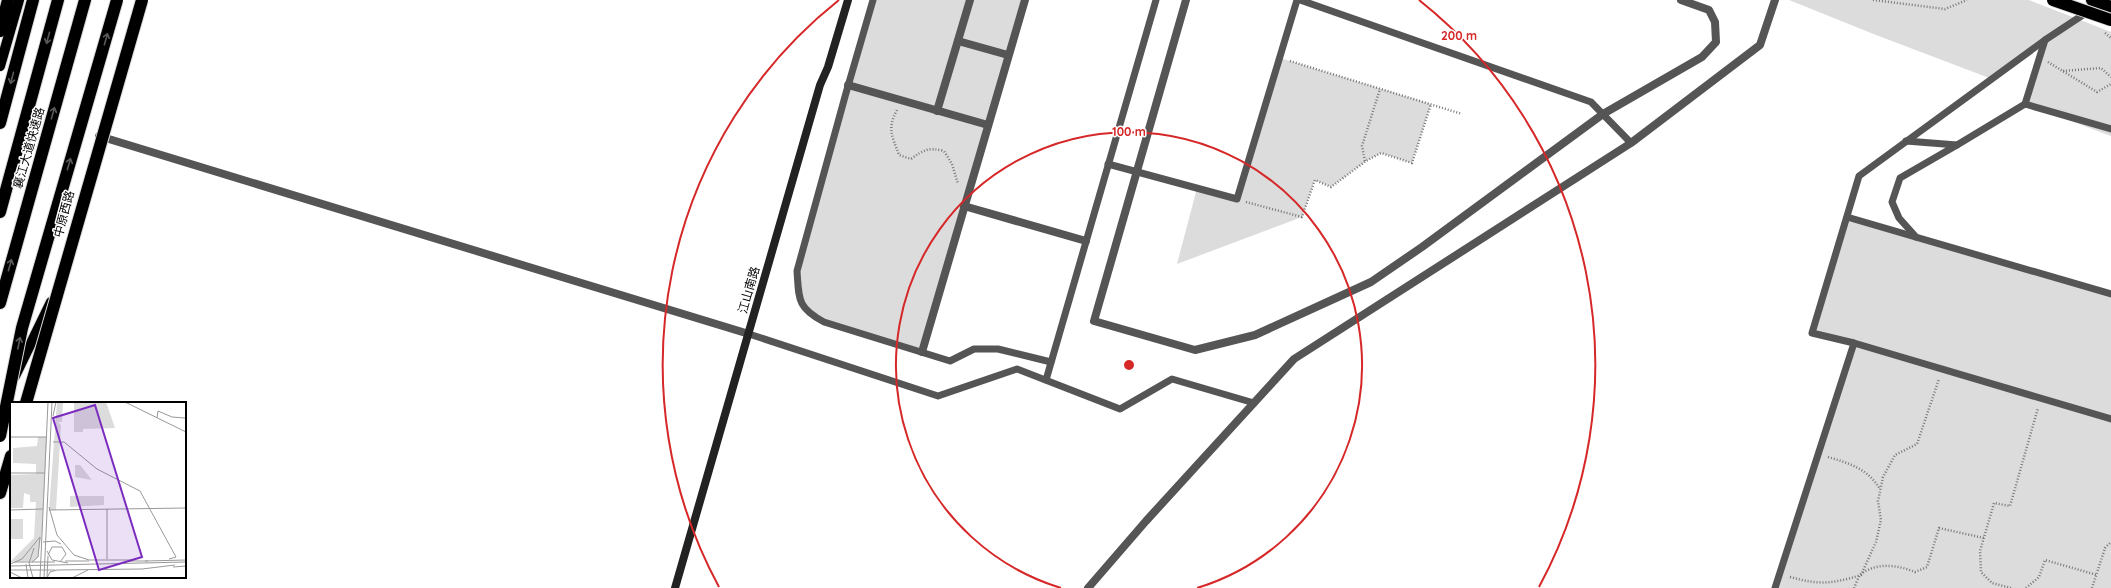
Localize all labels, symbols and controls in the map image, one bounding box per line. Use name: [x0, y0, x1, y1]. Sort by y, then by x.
text: 200 m: [1441, 28, 1477, 43]
one-way arrow: [44, 31, 51, 44]
one-way arrow: [103, 33, 110, 46]
one-way arrow: [8, 71, 15, 84]
street label: 襄江大道快速路: [10, 105, 47, 190]
one-way arrow: [50, 107, 57, 120]
text: 100 m: [1112, 124, 1146, 139]
one-way arrow: [66, 158, 73, 171]
street label: 中原西路: [50, 189, 77, 239]
one-way arrow: [7, 259, 15, 272]
street label: 江山南路: [735, 265, 762, 315]
one-way arrow: [15, 337, 23, 350]
centre of rings: [1122, 358, 1136, 372]
inset map: [10, 402, 186, 578]

